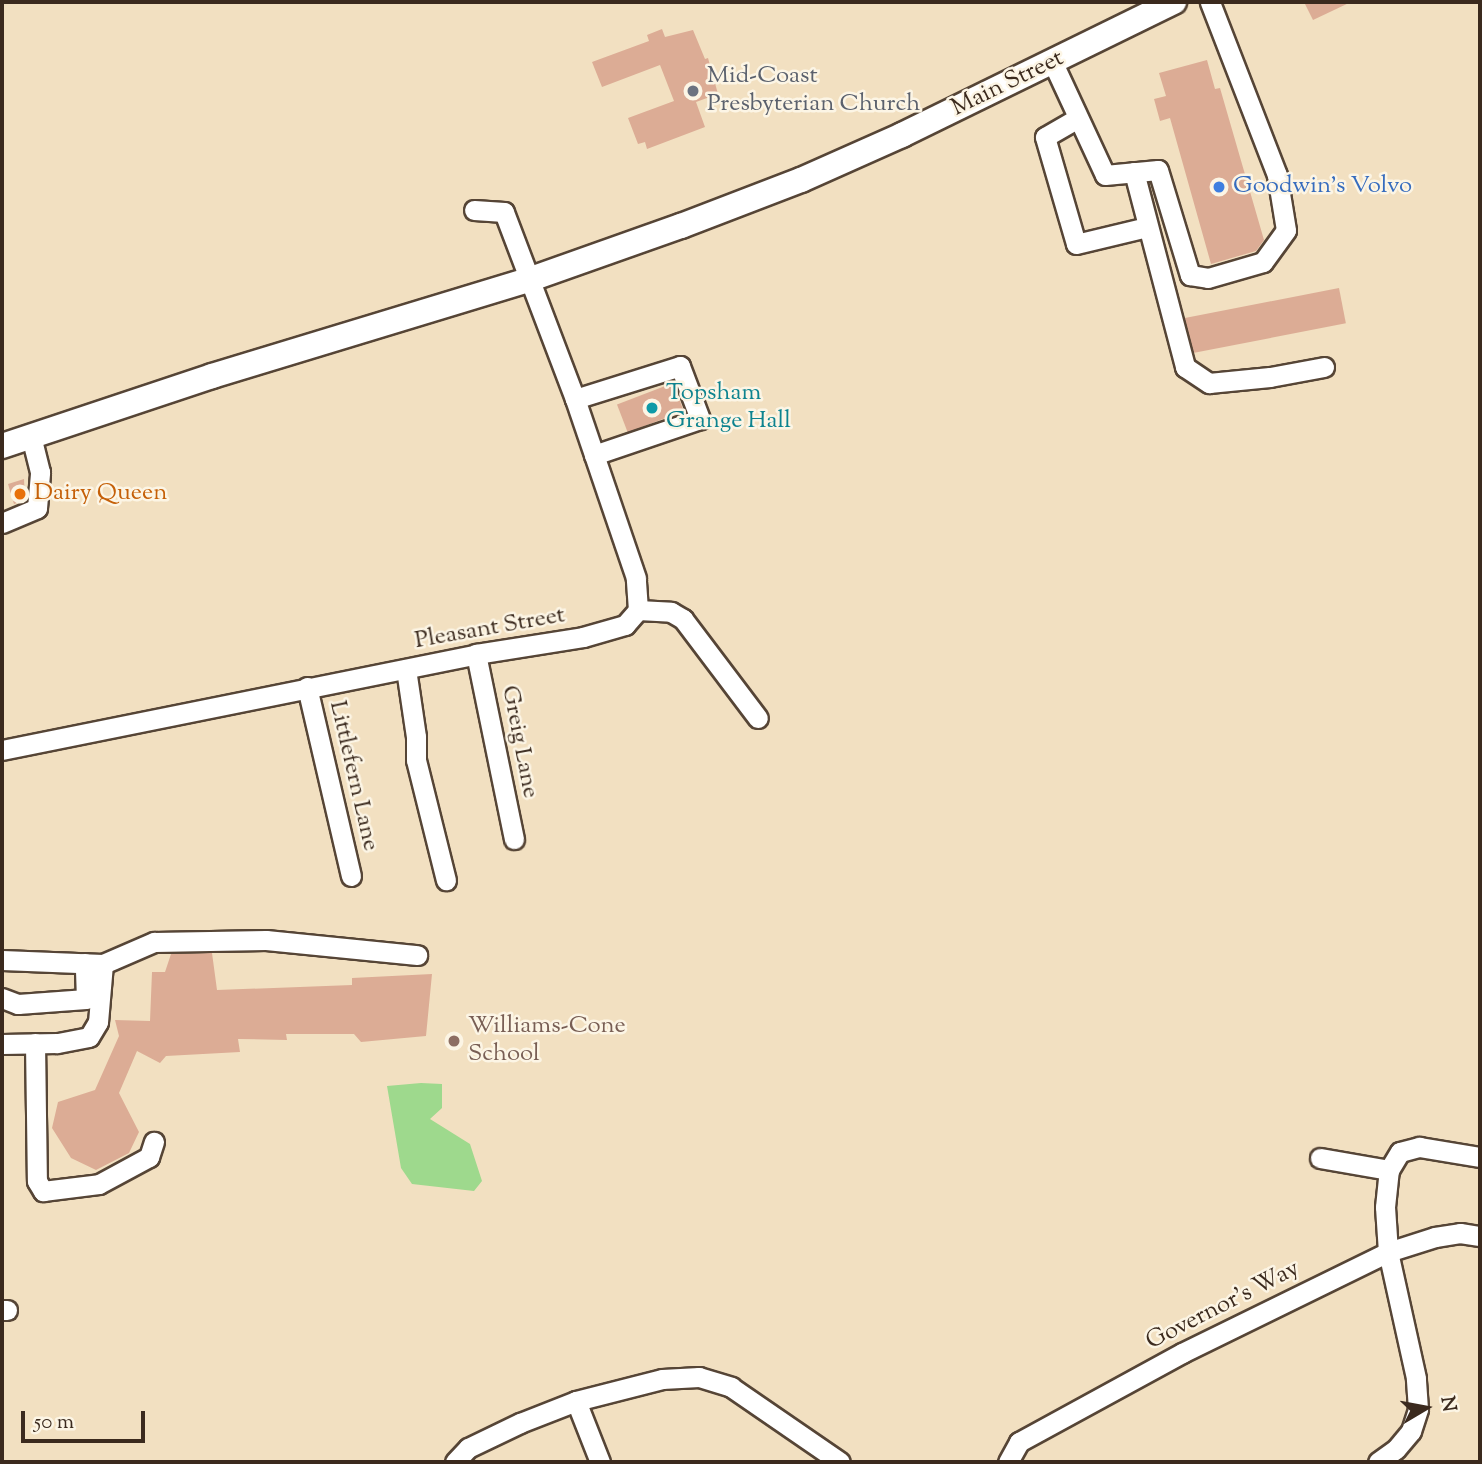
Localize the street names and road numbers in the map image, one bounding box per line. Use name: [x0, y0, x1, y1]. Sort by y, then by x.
street label: Main Street: [947, 44, 1069, 124]
street label: Pleasant Street: [413, 602, 567, 656]
street label: Greig Lane: [494, 683, 544, 801]
street label: Littlefern Lane: [322, 698, 384, 854]
street label: Governor's Way: [1142, 1255, 1304, 1357]

